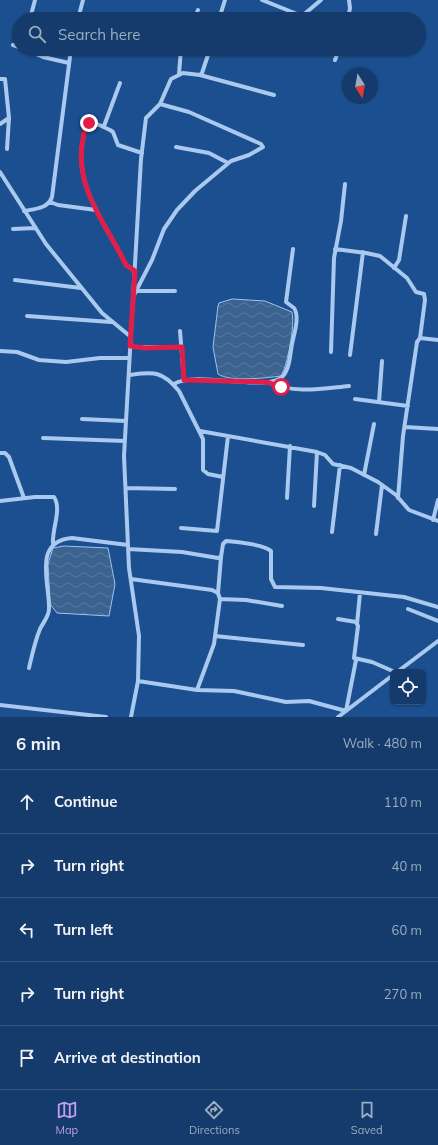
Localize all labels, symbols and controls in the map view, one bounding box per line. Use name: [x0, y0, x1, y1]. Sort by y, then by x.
search box: [12, 12, 426, 56]
icon: search: [26, 23, 48, 45]
text: Search here: [58, 25, 140, 44]
north arrow: [342, 68, 378, 104]
route end: [80, 114, 98, 132]
route start: [272, 378, 290, 396]
map controls: [390, 669, 426, 705]
button: locate: [390, 669, 426, 705]
text: 6 min: [16, 733, 61, 754]
text: Walk · 480 m: [343, 735, 422, 751]
icon: ahead: [16, 791, 38, 813]
text: Continue: [54, 792, 117, 811]
text: 110 m: [384, 794, 422, 810]
icon: right: [16, 855, 38, 877]
text: Turn right: [54, 856, 124, 875]
text: 40 m: [392, 858, 422, 874]
icon: left: [16, 919, 38, 941]
text: Turn left: [54, 920, 113, 939]
text: 60 m: [392, 922, 422, 938]
icon: right: [16, 983, 38, 1005]
text: Turn right: [54, 984, 124, 1003]
text: 270 m: [384, 986, 422, 1002]
icon: arrive: [16, 1047, 38, 1069]
text: Arrive at destination: [54, 1048, 201, 1067]
tab: Map: [55, 1099, 78, 1137]
tab: Directions: [189, 1099, 240, 1137]
tab: Saved: [351, 1099, 383, 1137]

